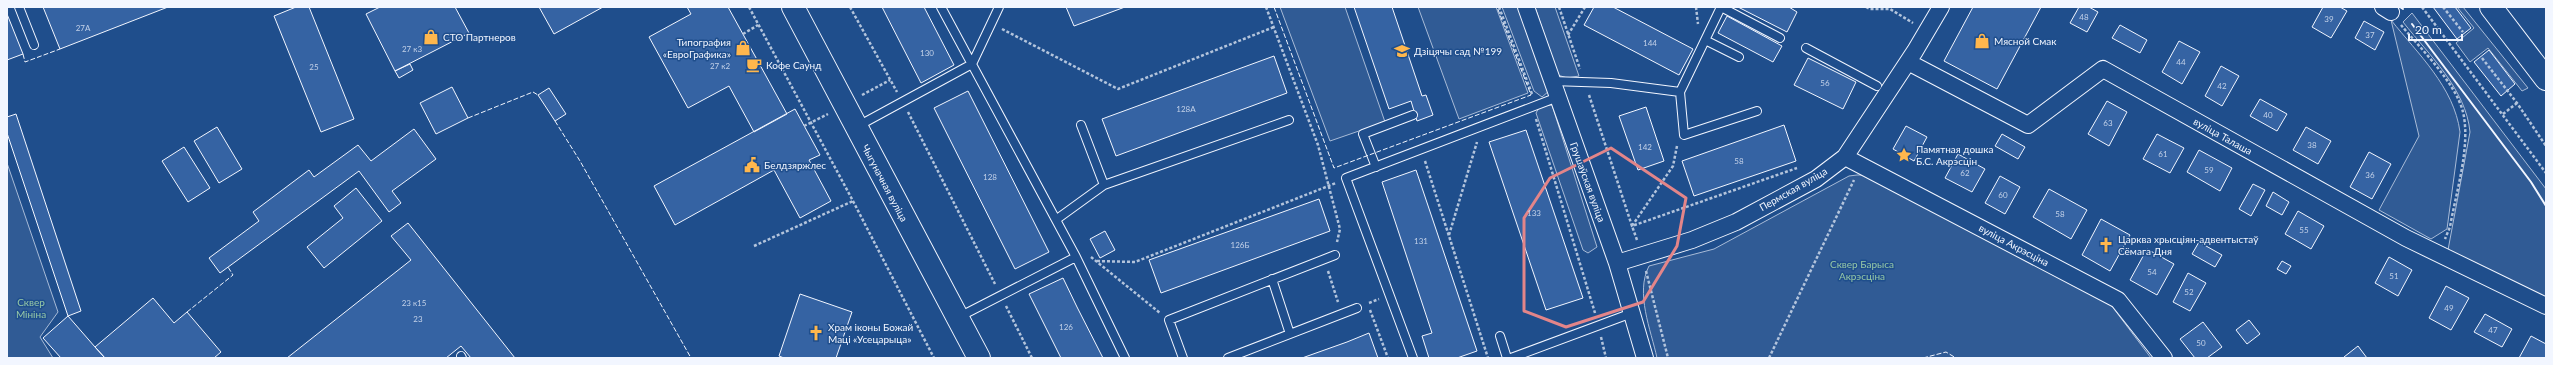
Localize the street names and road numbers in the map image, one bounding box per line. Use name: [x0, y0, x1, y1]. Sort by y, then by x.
street label: вуліца Талаша: [2192, 115, 2254, 157]
street label: Грушаўская вуліца: [1568, 140, 1608, 224]
street label: Чыгуначная вуліца: [860, 142, 910, 224]
street label: Пермская вуліца: [1757, 165, 1829, 213]
street label: вуліца Акрэсціна: [1977, 222, 2051, 268]

